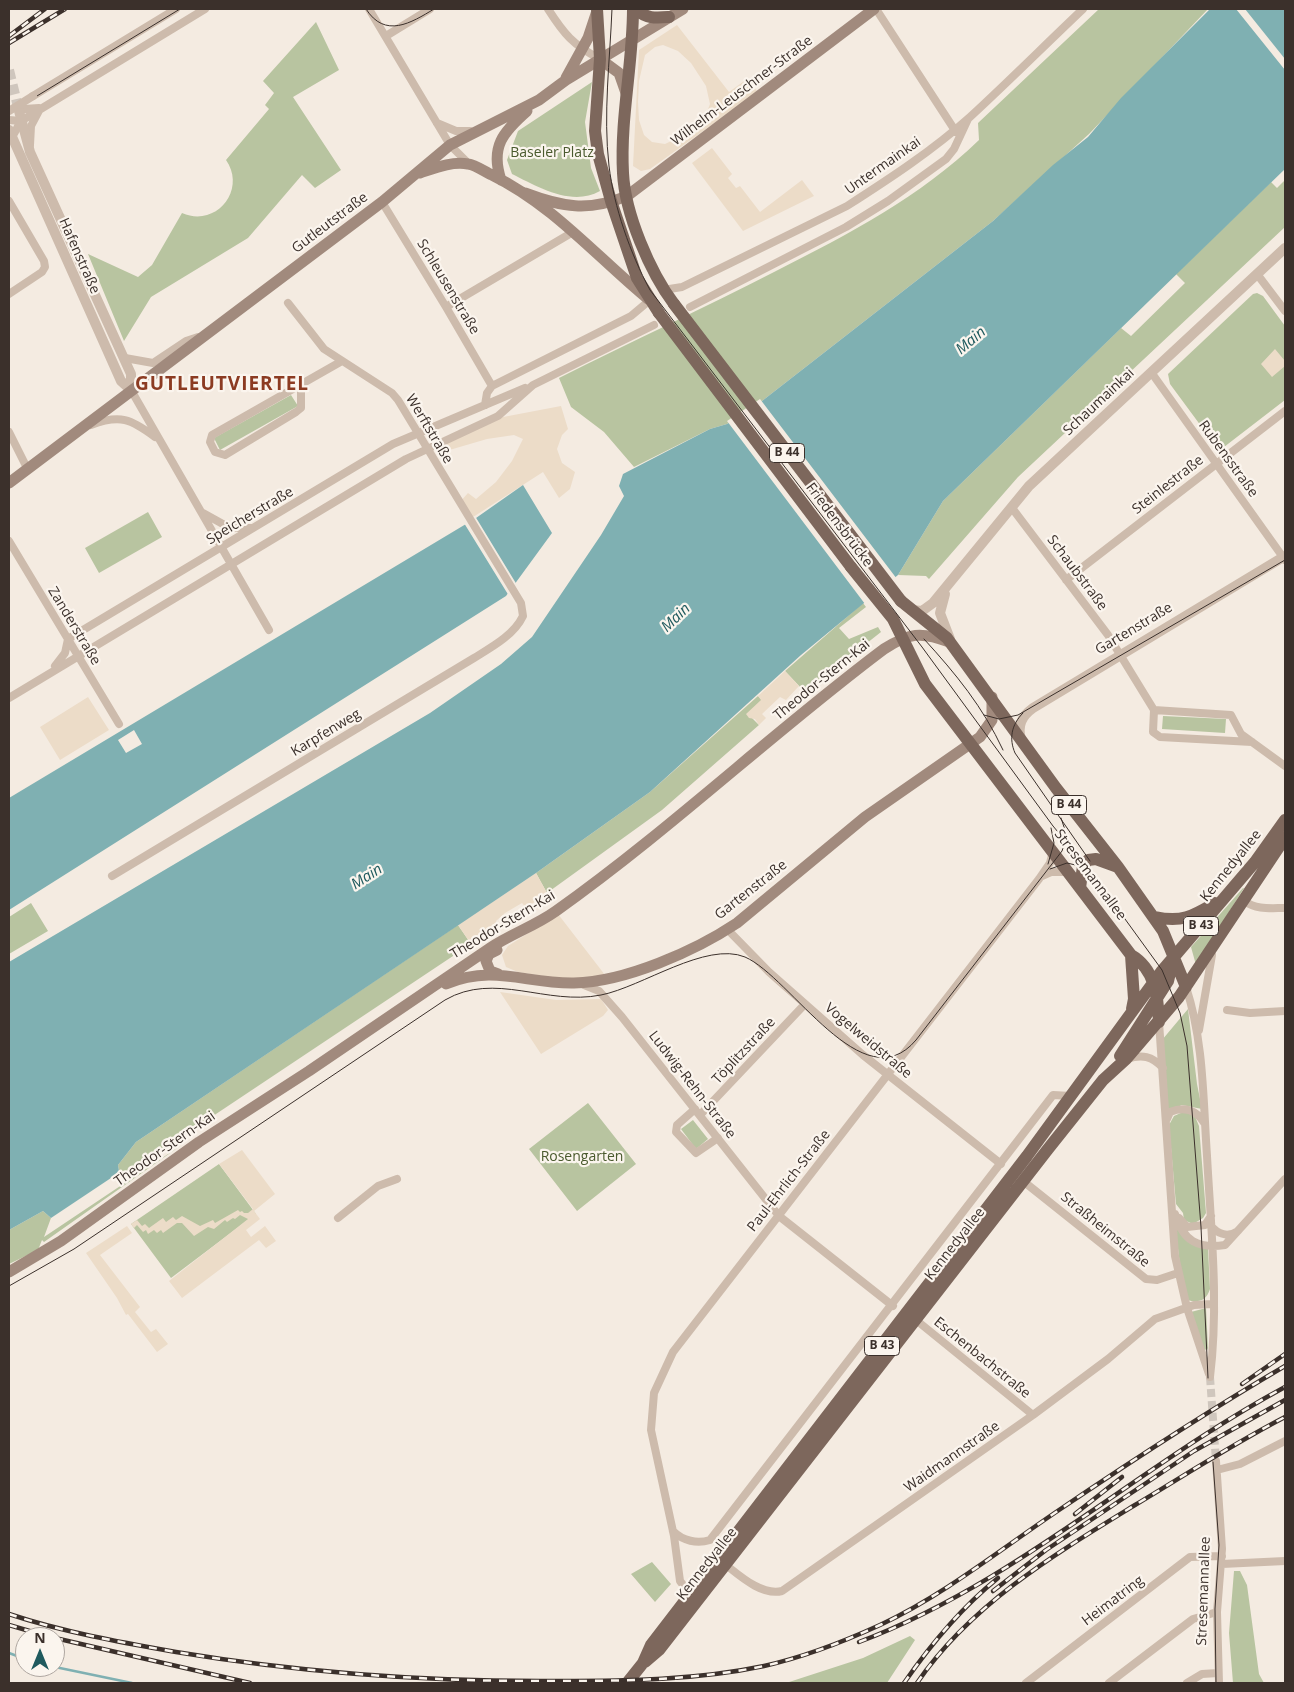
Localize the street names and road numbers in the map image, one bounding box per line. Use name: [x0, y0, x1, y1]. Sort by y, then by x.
street label: Wilhelm-Leuschner-Straße: [668, 32, 816, 150]
street label: Untermainkai: [842, 134, 924, 198]
street label: Gutleutstraße: [289, 189, 371, 257]
street label: Hafenstraße: [55, 216, 103, 296]
street label: Schleusenstraße: [413, 236, 483, 338]
street label: Schaumainkai: [1060, 365, 1138, 439]
street label: Werftstraße: [402, 391, 456, 467]
street label: Rubensstraße: [1195, 417, 1261, 501]
road number: B 44: [770, 443, 804, 462]
street label: Steinlestraße: [1129, 452, 1207, 518]
street label: Friedensbrücke: [802, 480, 876, 570]
street label: Speicherstraße: [204, 483, 296, 549]
street label: Schaubstraße: [1043, 532, 1111, 614]
street label: Zanderstraße: [44, 584, 104, 668]
street label: Gartenstraße: [1092, 599, 1176, 659]
street label: Theodor-Stern-Kai: [770, 636, 874, 724]
street label: Karpfenweg: [288, 706, 364, 760]
road number: B 44: [1052, 796, 1086, 814]
street label: Stresemannallee: [1050, 826, 1130, 924]
street label: Kennedyallee: [1197, 827, 1265, 905]
street label: Gartenstraße: [712, 857, 790, 923]
street label: Theodor-Stern-Kai: [448, 887, 558, 963]
road number: B 43: [1184, 916, 1218, 936]
street label: Vogelweidstraße: [821, 1000, 915, 1082]
street label: Töplitzstraße: [709, 1014, 779, 1088]
street label: Ludwig-Rehn-Straße: [645, 1028, 739, 1142]
street label: Theodor-Stern-Kai: [111, 1108, 219, 1190]
street label: Paul-Ehrlich-Straße: [744, 1127, 834, 1235]
street label: Straßheimstraße: [1057, 1189, 1153, 1271]
street label: Kennedyallee: [921, 1204, 989, 1284]
street label: Eschenbachstraße: [930, 1314, 1034, 1402]
road number: B 43: [864, 1336, 900, 1355]
street label: Waidmannstraße: [901, 1418, 1003, 1496]
street label: Kennedyallee: [673, 1524, 741, 1604]
street label: Stresemannallee: [1194, 1536, 1214, 1646]
street label: Heimatring: [1079, 1572, 1147, 1630]

